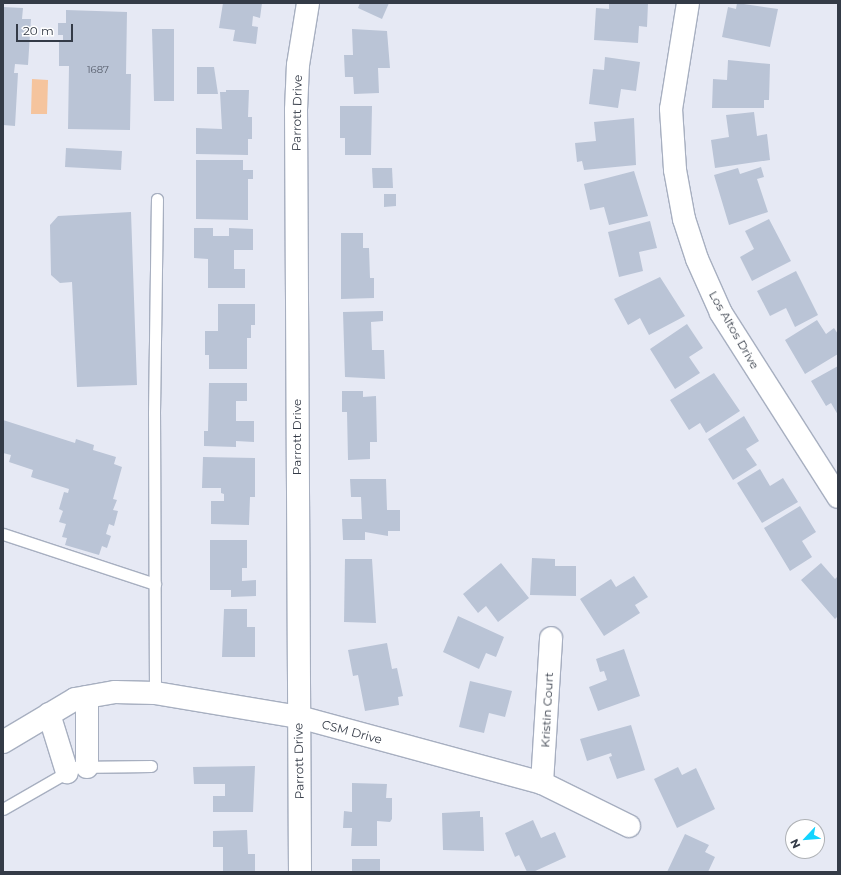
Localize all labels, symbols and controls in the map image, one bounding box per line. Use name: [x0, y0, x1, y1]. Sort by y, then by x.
scale bar: [18, 16, 75, 42]
text: 20 m: [23, 23, 54, 38]
house number: 1687: [87, 64, 109, 76]
street label: Parrott Drive: [289, 75, 305, 151]
street label: Los Altos Drive: [706, 288, 762, 372]
street label: Parrott Drive: [290, 399, 304, 475]
street label: Kristin Court: [538, 672, 556, 748]
street label: CSM Drive: [320, 717, 384, 747]
street label: Parrott Drive: [291, 723, 307, 799]
north arrow: [785, 819, 825, 859]
text: N: [787, 837, 803, 851]

